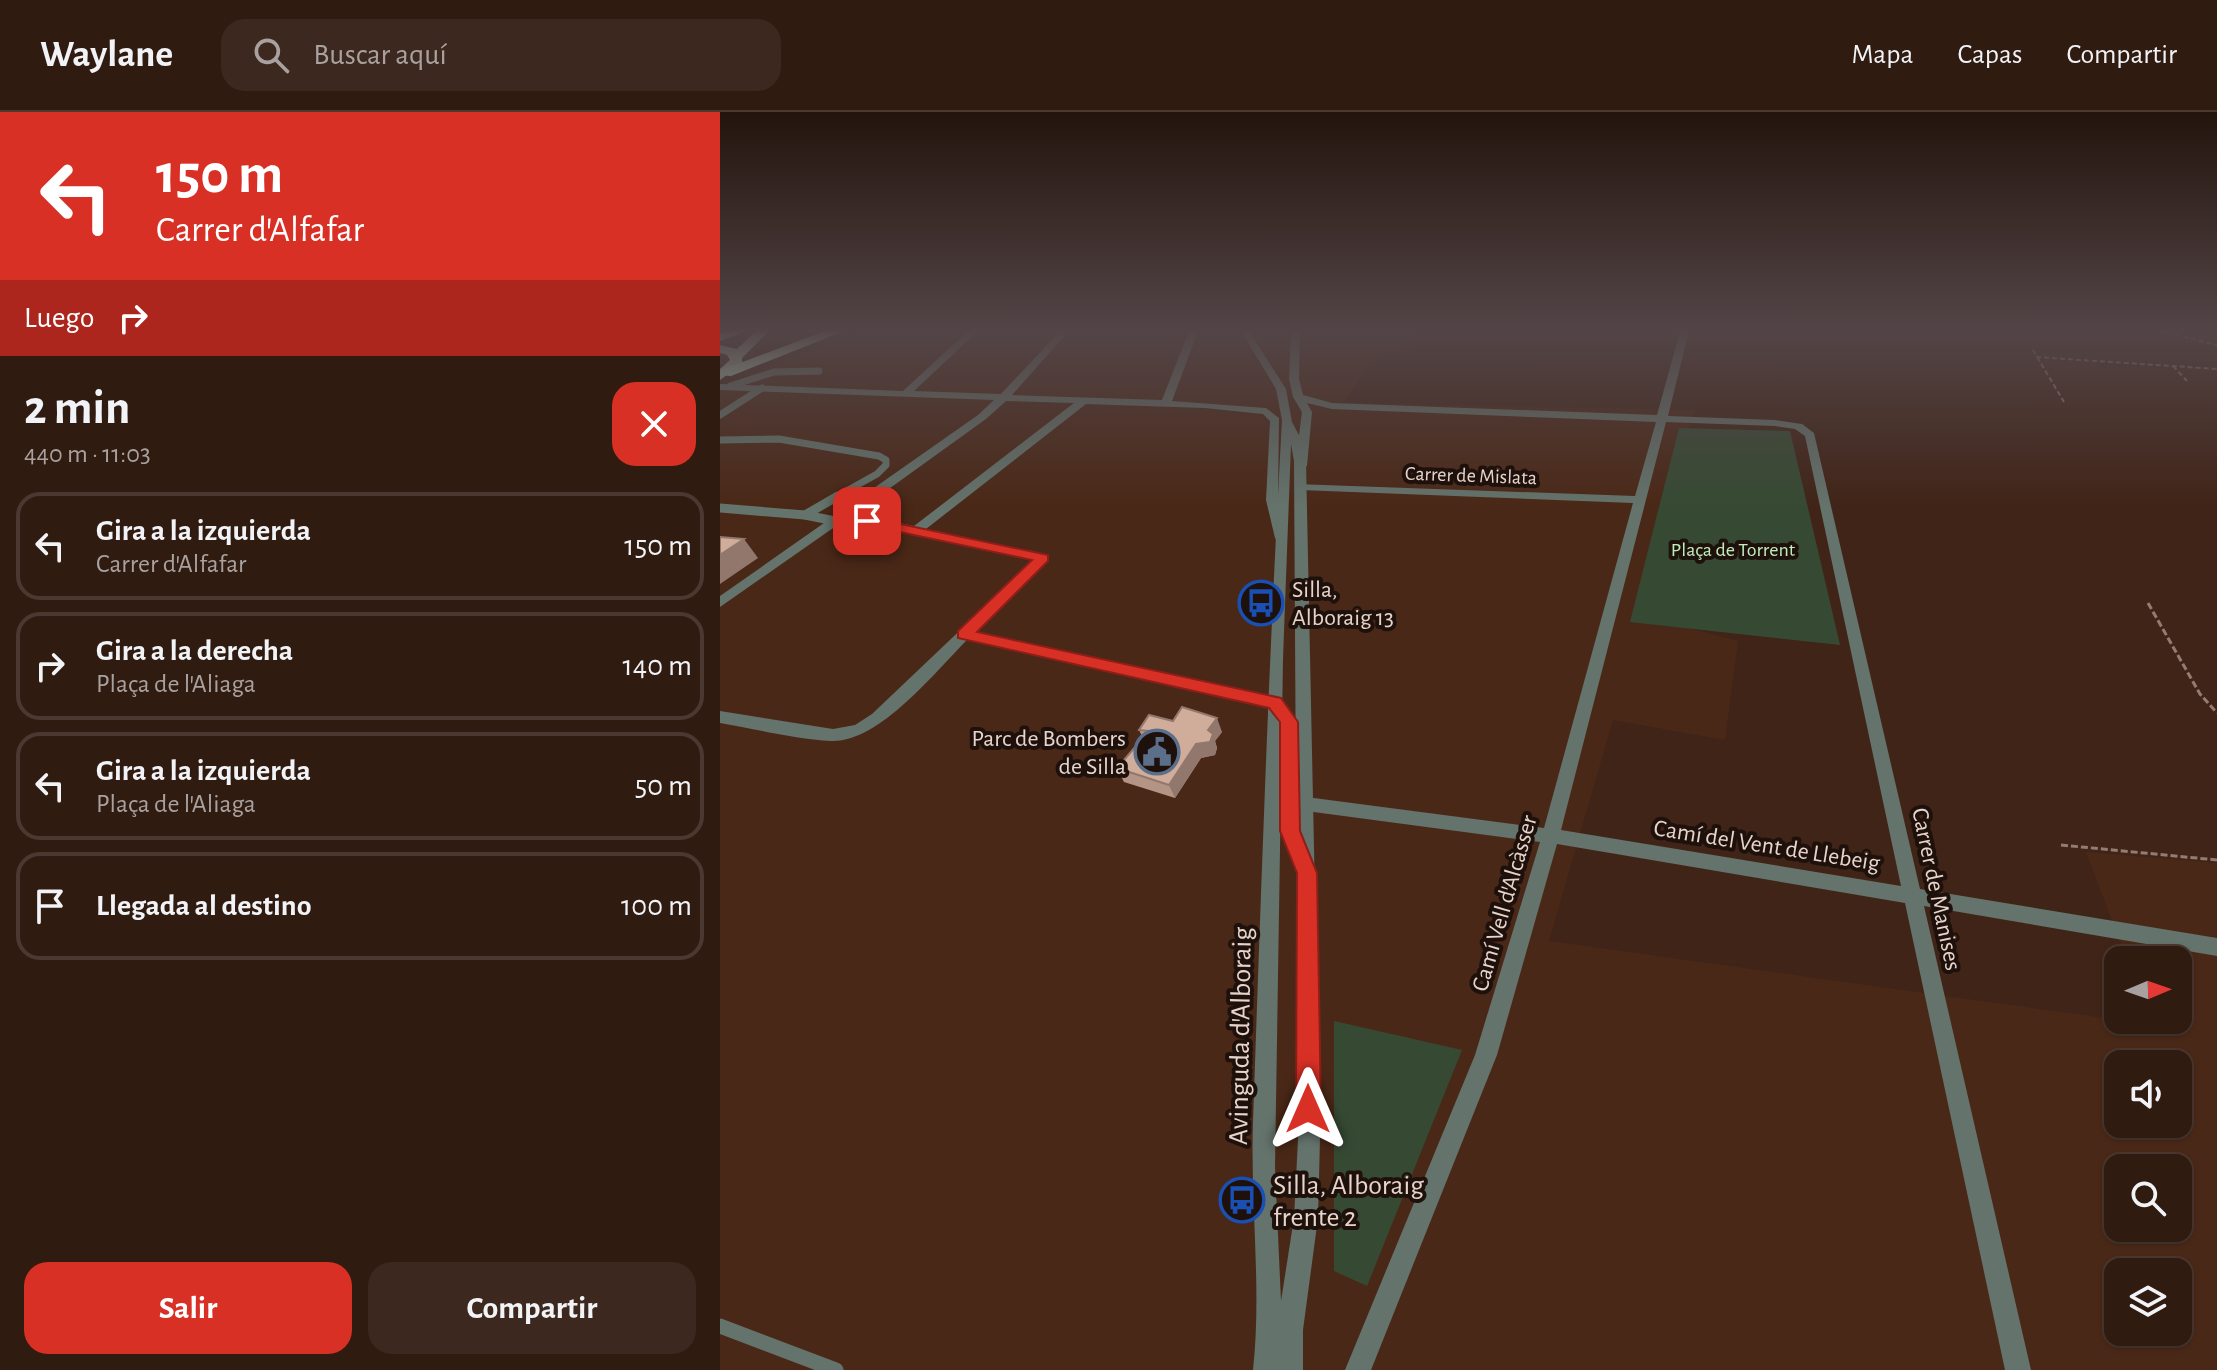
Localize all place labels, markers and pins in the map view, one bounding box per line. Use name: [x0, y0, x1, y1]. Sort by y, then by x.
pin: [833, 487, 901, 555]
place label: Silla, Alboraig 13: [1292, 578, 1394, 630]
bus stop icon: Silla, Alboraig 13: [1237, 579, 1285, 627]
place label: Parc de Bombers de Silla: [971, 727, 1126, 779]
public building icon: Parc de Bombers de Silla: [1133, 728, 1181, 776]
place label: Silla, Alboraig frente 2: [1273, 1172, 1424, 1232]
bus stop icon: Silla, Alboraig frente 2: [1218, 1176, 1266, 1224]

